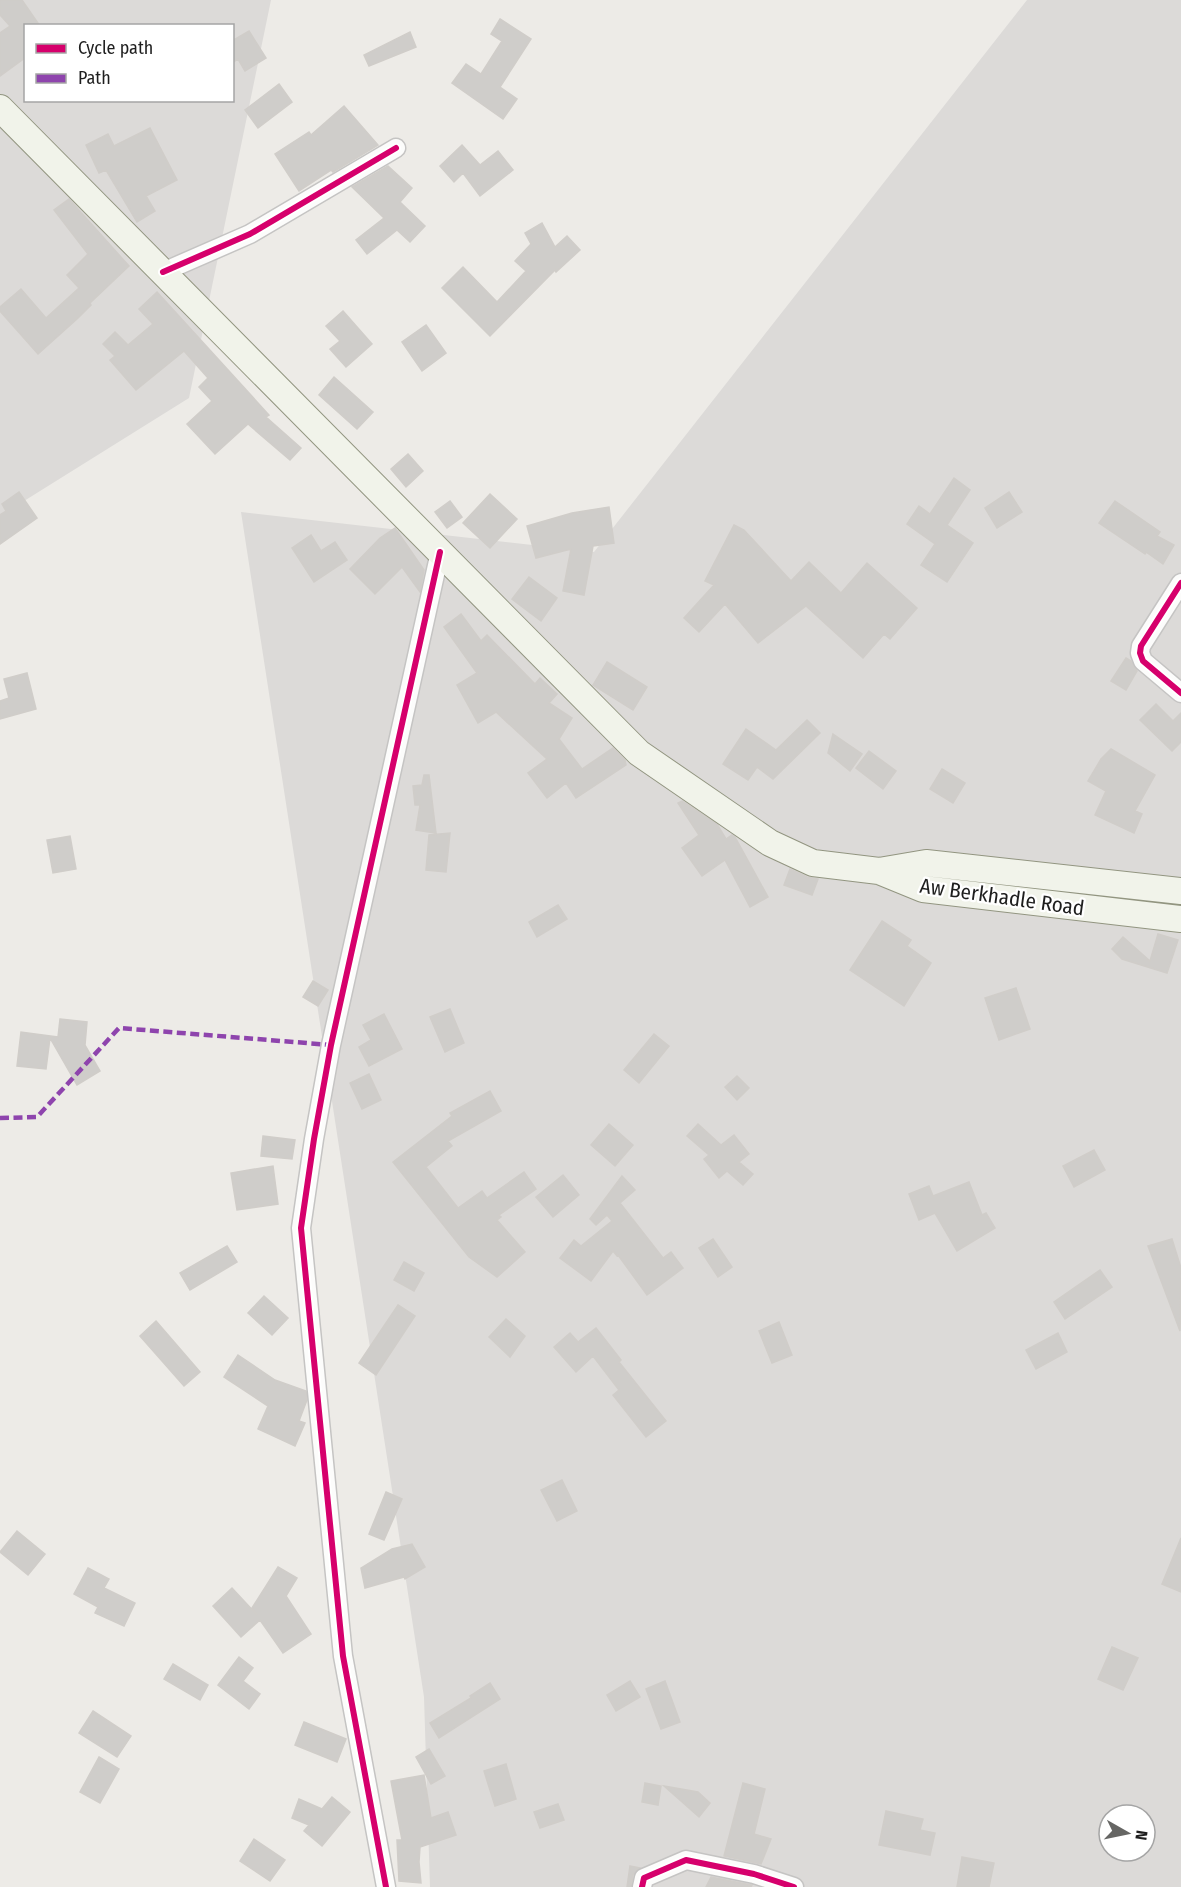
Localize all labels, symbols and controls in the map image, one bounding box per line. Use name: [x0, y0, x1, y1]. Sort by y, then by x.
legend: [24, 24, 234, 102]
text: Cycle path: [78, 37, 153, 59]
text: Path: [78, 67, 111, 89]
street label: Aw Berkhadle Road: [918, 873, 1086, 921]
north arrow: [1097, 1803, 1157, 1863]
text: N: [1131, 1829, 1151, 1841]

